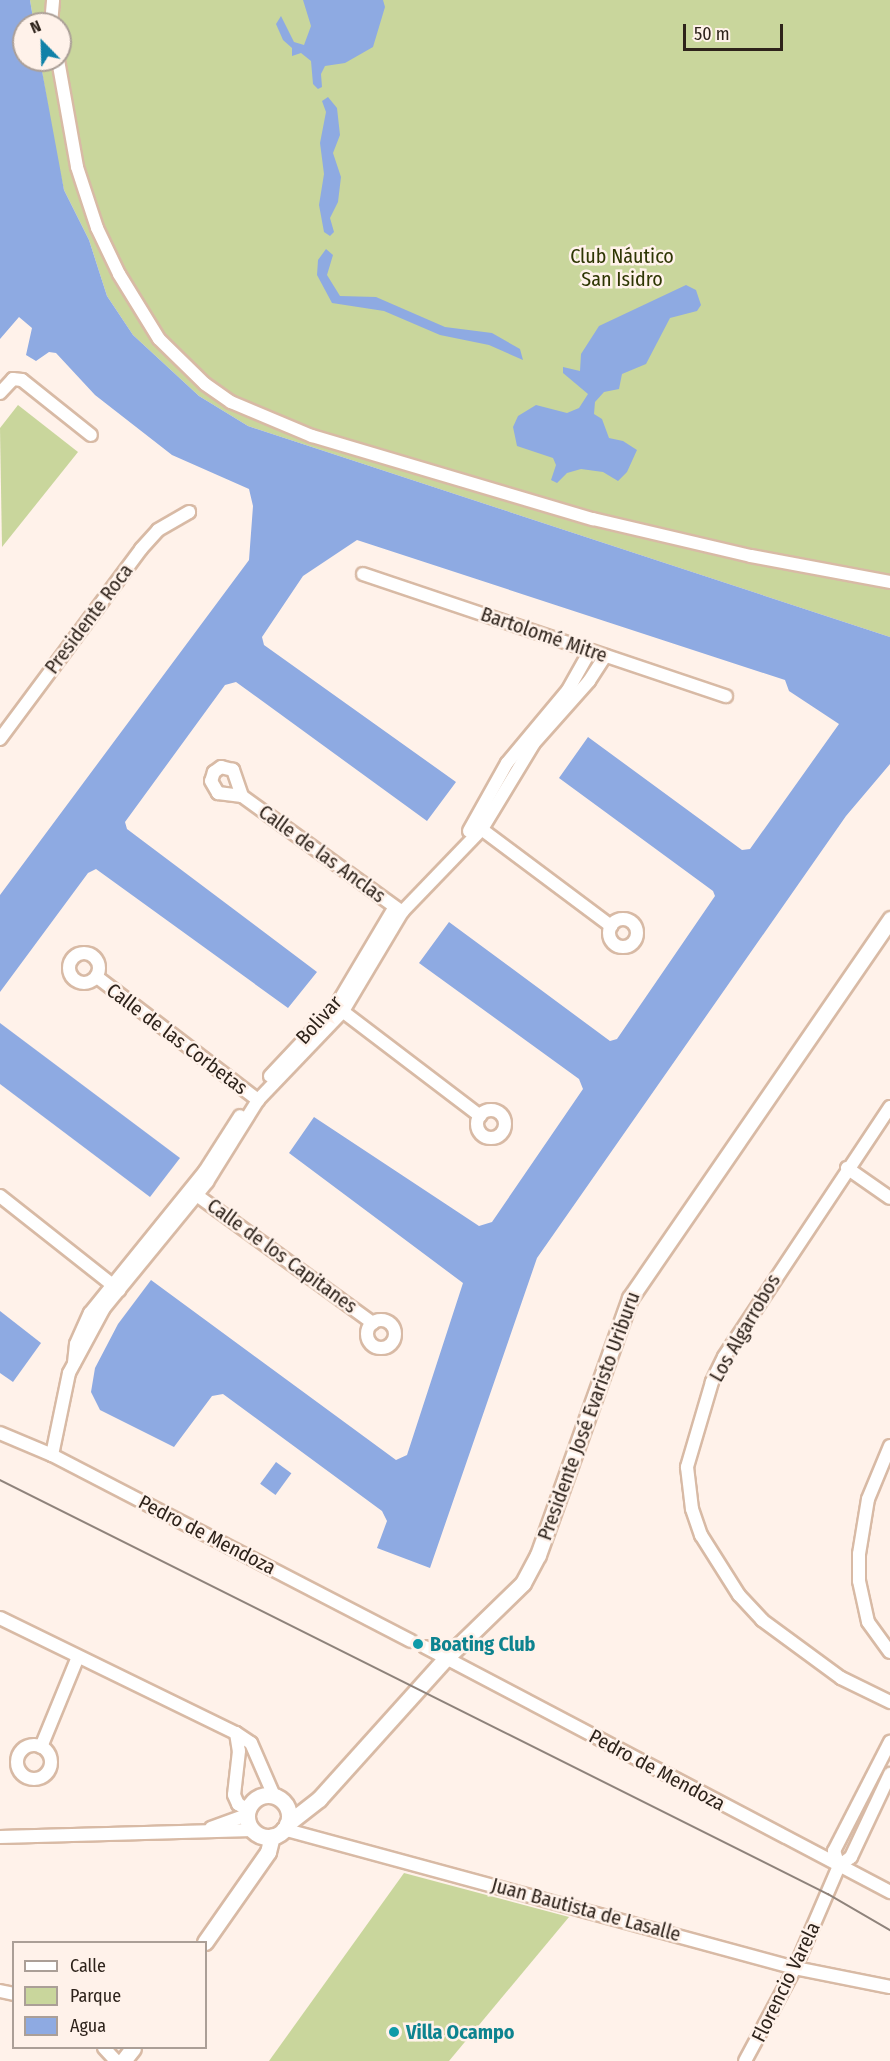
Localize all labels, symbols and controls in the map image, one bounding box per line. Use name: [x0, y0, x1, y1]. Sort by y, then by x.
north arrow: [12, 12, 72, 72]
scale bar: [686, 12, 786, 50]
text: N: [27, 16, 44, 37]
text: 50 m: [694, 23, 730, 45]
park label: Club Náutico San Isidro: [570, 244, 674, 291]
street label: Presidente Roca: [40, 559, 138, 679]
street label: Bartolomé Mitre: [478, 602, 610, 668]
street label: Calle de las Anclas: [254, 800, 390, 908]
street label: Calle de las Corbetas: [102, 978, 252, 1100]
street label: Bolivar: [291, 991, 347, 1049]
street label: Calle de los Capitanes: [202, 1194, 362, 1318]
street label: Los Algarrobos: [705, 1270, 785, 1386]
street label: Presidente José Evaristo Uriburu: [533, 1288, 645, 1544]
street label: Pedro de Mendoza: [134, 1490, 280, 1580]
place label: Boating Club: [430, 1632, 535, 1656]
marker: Boating Club: [411, 1637, 425, 1651]
street label: Pedro de Mendoza: [585, 1724, 729, 1816]
street label: Juan Bautista de Lasalle: [489, 1873, 683, 1947]
street label: Florencio Varela: [747, 1918, 825, 2046]
legend: [12, 1941, 207, 2049]
text: Calle: [70, 1955, 106, 1977]
text: Parque: [70, 1985, 121, 2007]
text: Agua: [70, 2015, 106, 2037]
place label: Villa Ocampo: [406, 2020, 514, 2044]
marker: Villa Ocampo: [387, 2025, 401, 2039]

